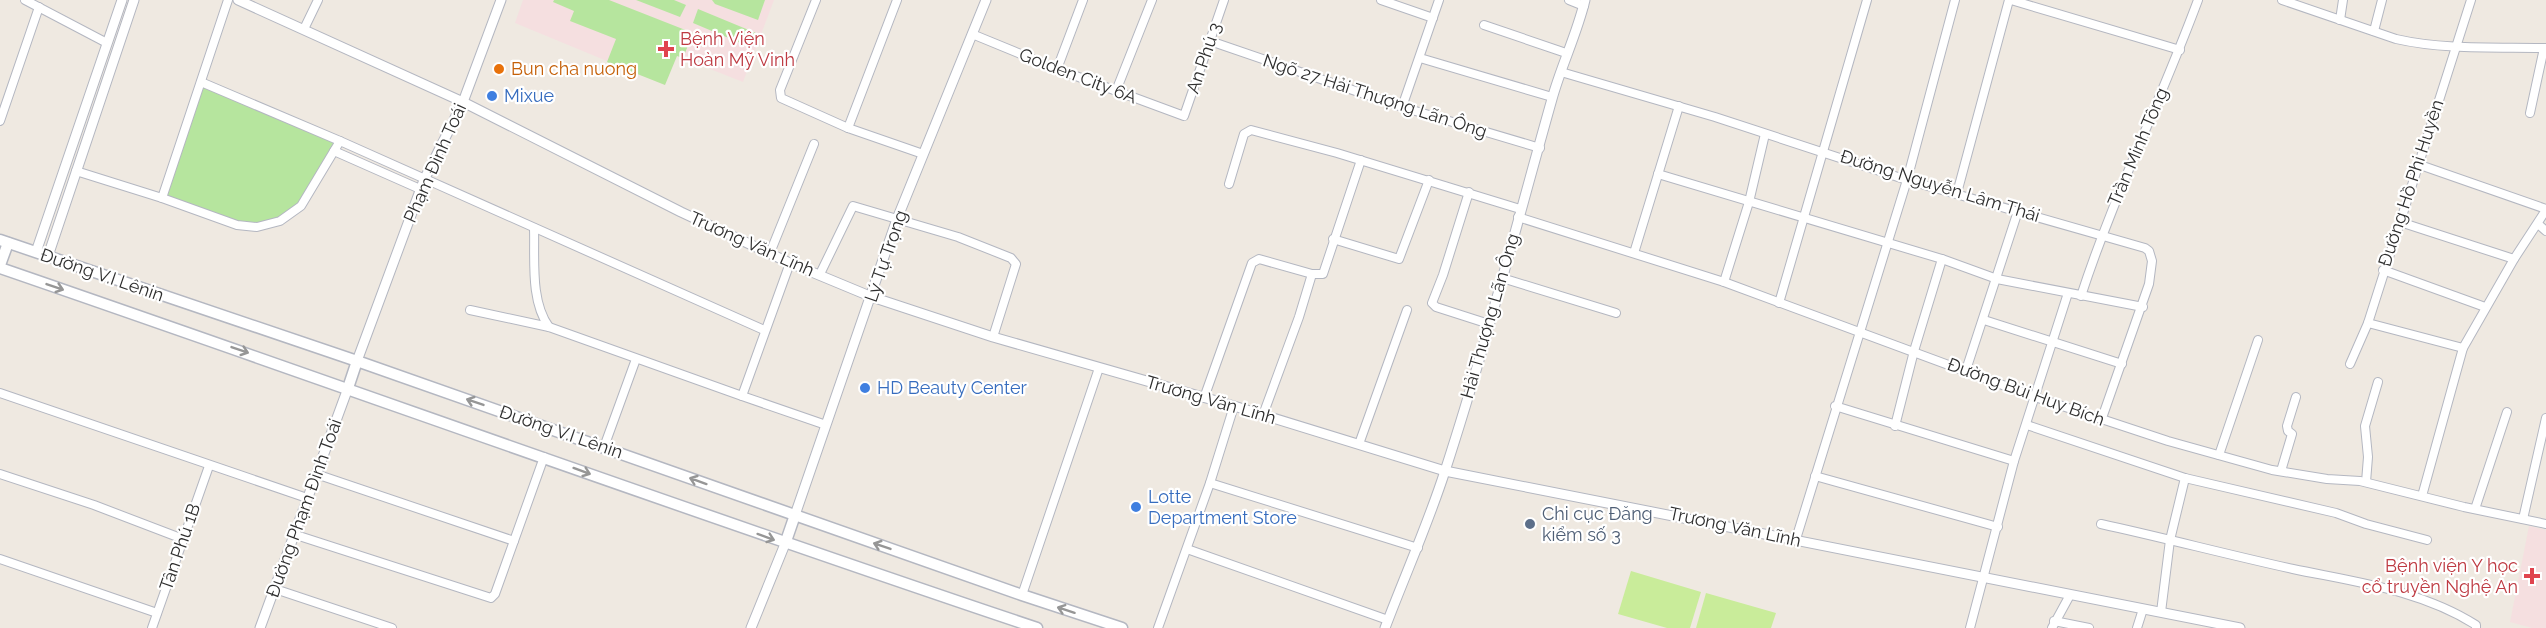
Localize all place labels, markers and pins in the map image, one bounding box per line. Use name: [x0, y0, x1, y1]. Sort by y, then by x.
place label: Bệnh Viện Hoàn Mỹ Vinh: [680, 28, 795, 70]
marker: Bệnh Viện Hoàn Mỹ Vinh: [657, 40, 675, 58]
place label: Bun cha nuong: [511, 58, 637, 79]
marker: Bun cha nuong: [492, 62, 506, 76]
place label: Mixue: [504, 85, 554, 106]
marker: Mixue: [485, 89, 499, 103]
place label: HD Beauty Center: [877, 377, 1027, 398]
marker: HD Beauty Center: [858, 381, 872, 395]
place label: Lotte Department Store: [1148, 486, 1297, 528]
marker: Lotte Department Store: [1129, 500, 1143, 514]
place label: Chi cục Đăng kiểm số 3: [1542, 503, 1653, 545]
marker: Chi cục Đăng kiểm số 3: [1523, 517, 1537, 531]
place label: Bệnh viện Y học cổ truyền Nghệ An: [2362, 555, 2518, 597]
marker: Bệnh viện Y học cổ truyền Nghệ An: [2523, 567, 2541, 585]

